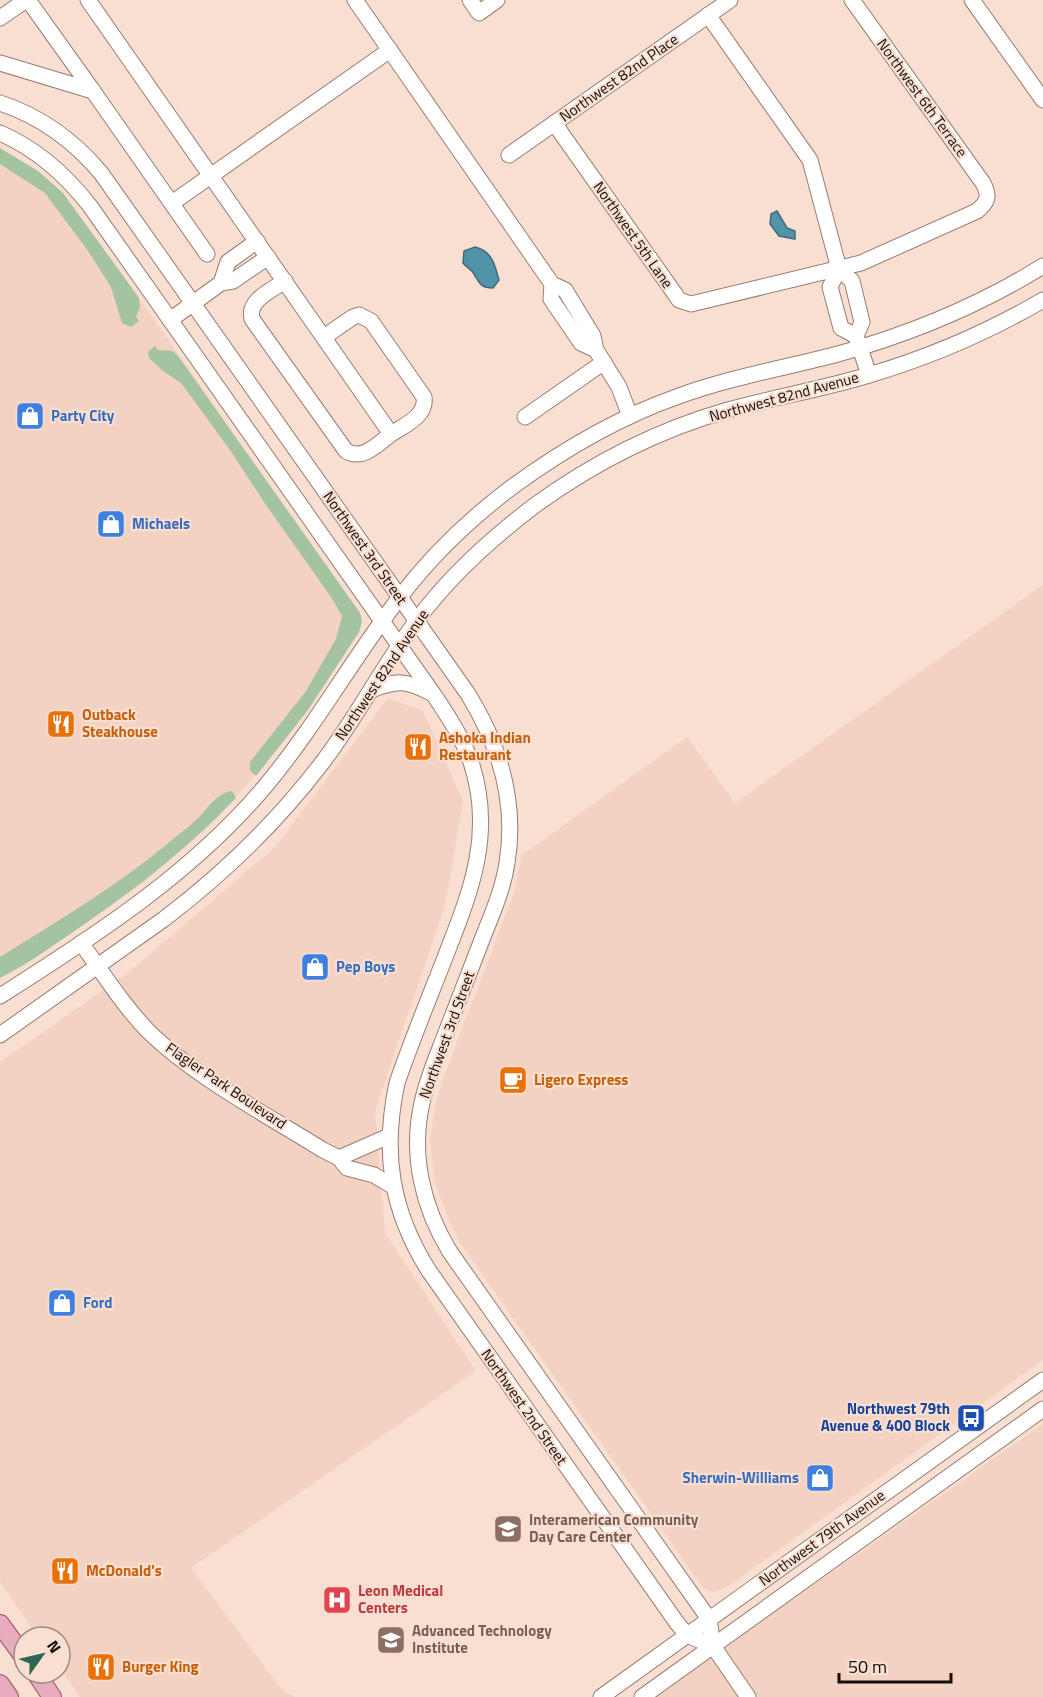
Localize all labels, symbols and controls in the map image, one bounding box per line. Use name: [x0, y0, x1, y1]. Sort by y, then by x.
street label: Northwest 82nd Place: [554, 28, 683, 127]
street label: Northwest 6th Terrace: [871, 34, 973, 162]
street label: Northwest 5th Lane: [588, 176, 679, 293]
street label: Northwest 82nd Avenue: [707, 365, 861, 428]
shop icon: Party City: [14, 400, 46, 432]
place label: Party City: [51, 404, 115, 427]
street label: Northwest 3rd Street: [318, 486, 414, 610]
shop icon: Michaels: [95, 508, 127, 540]
place label: Michaels: [132, 512, 190, 535]
street label: Northwest 82nd Avenue: [329, 604, 434, 745]
place label: Outback Steakhouse: [82, 703, 158, 743]
restaurant icon: Outback Steakhouse: [45, 708, 77, 740]
place label: Ashoka Indian Restaurant: [439, 726, 531, 766]
restaurant icon: Ashoka Indian Restaurant: [402, 731, 434, 763]
shop icon: Pep Boys: [299, 951, 331, 983]
place label: Pep Boys: [336, 955, 395, 978]
street label: Northwest 3rd Street: [413, 967, 481, 1102]
street label: Flagler Park Boulevard: [161, 1036, 291, 1135]
cafe icon: Ligero Express: [497, 1064, 529, 1096]
place label: Ligero Express: [534, 1068, 628, 1091]
shop icon: Ford: [46, 1287, 78, 1319]
place label: Ford: [83, 1291, 113, 1314]
street label: Northwest 2nd Street: [476, 1344, 574, 1470]
place label: Northwest 79th Avenue & 400 Block: [821, 1397, 950, 1437]
bus stop icon: Northwest 79th Avenue & 400 Block: [955, 1402, 987, 1434]
shop icon: Sherwin-Williams: [804, 1462, 836, 1494]
place label: Sherwin-Williams: [683, 1466, 799, 1489]
street label: Northwest 79th Avenue: [754, 1484, 890, 1591]
place label: Interamerican Community Day Care Center: [529, 1508, 699, 1548]
school or university icon: Interamerican Community Day Care Center: [492, 1513, 524, 1545]
restaurant icon: McDonald's: [49, 1555, 81, 1587]
place label: McDonald's: [86, 1559, 162, 1582]
place label: Leon Medical Centers: [358, 1579, 443, 1619]
hospital icon: Leon Medical Centers: [321, 1584, 353, 1616]
place label: Advanced Technology Institute: [412, 1619, 552, 1659]
school or university icon: Advanced Technology Institute: [375, 1624, 407, 1656]
north arrow: [12, 1625, 72, 1685]
text: N: [41, 1635, 67, 1658]
scale bar: [839, 1646, 952, 1684]
restaurant icon: Burger King: [85, 1651, 117, 1683]
text: 50 m: [848, 1653, 887, 1680]
place label: Burger King: [122, 1655, 199, 1678]

